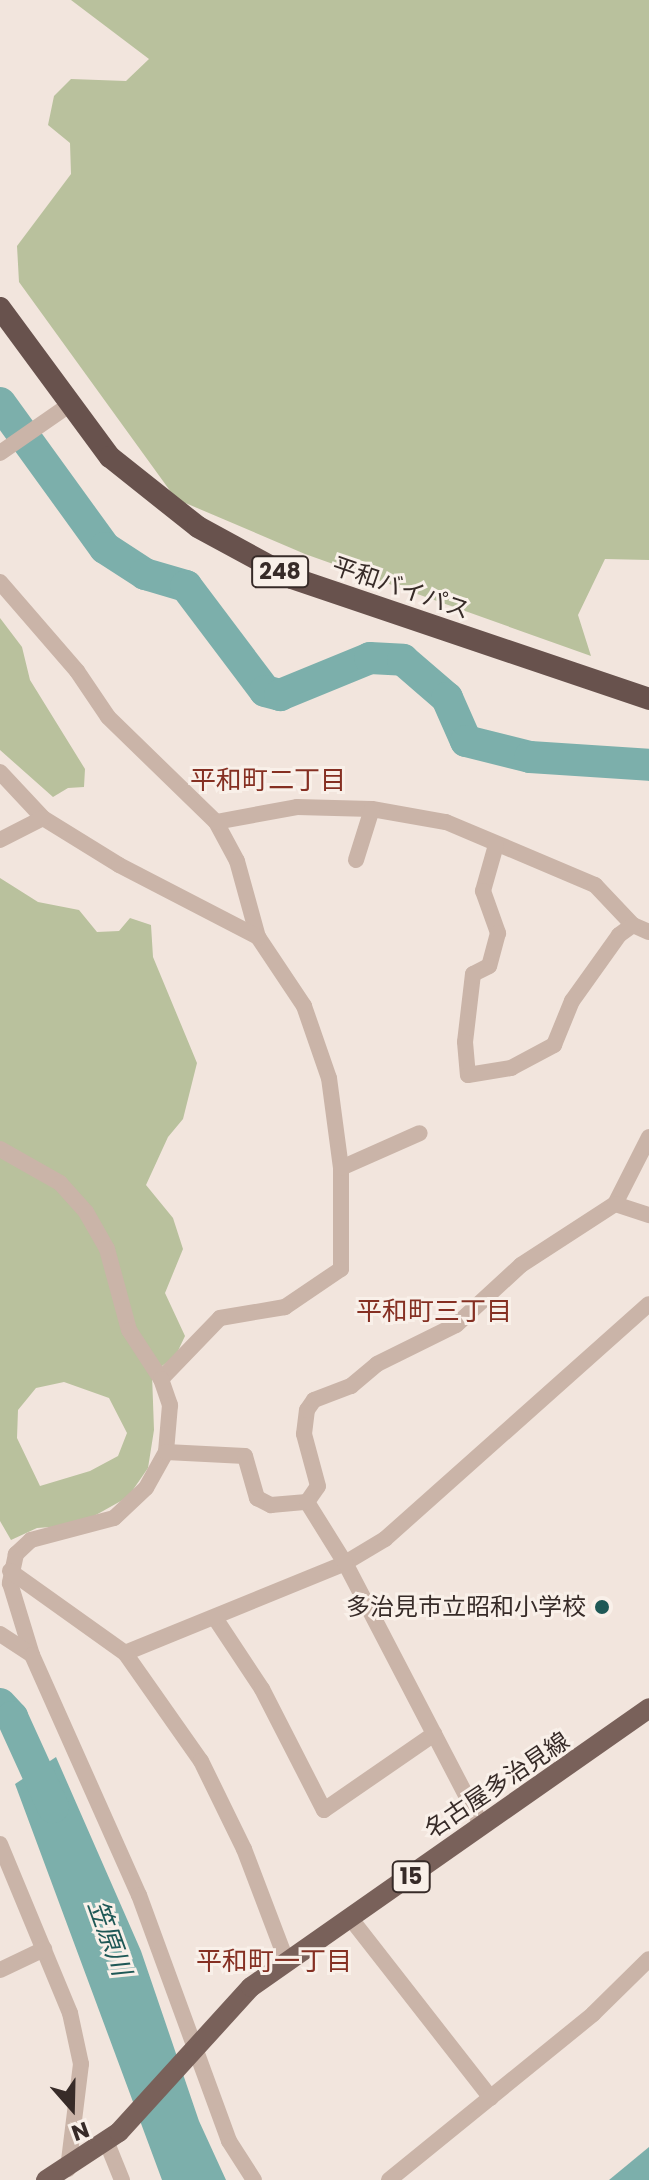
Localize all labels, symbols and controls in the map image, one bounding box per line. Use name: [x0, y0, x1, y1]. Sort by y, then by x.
street label: 平和バイパス: [328, 551, 474, 625]
road number: 248: [250, 554, 310, 590]
district label: 平和町二丁目: [190, 765, 346, 797]
district label: 平和町三丁目: [356, 1296, 512, 1328]
place label: 多治見市立昭和小学校: [346, 1593, 586, 1621]
marker: 多治見市立昭和小学校: [593, 1598, 611, 1616]
street label: 名古屋多治見線: [419, 1726, 575, 1844]
road number: 15: [391, 1859, 431, 1895]
water label: 笠原川: [81, 1896, 137, 1980]
district label: 平和町一丁目: [196, 1946, 352, 1978]
north arrow: [32, 2068, 112, 2148]
text: N: [67, 2114, 93, 2148]

